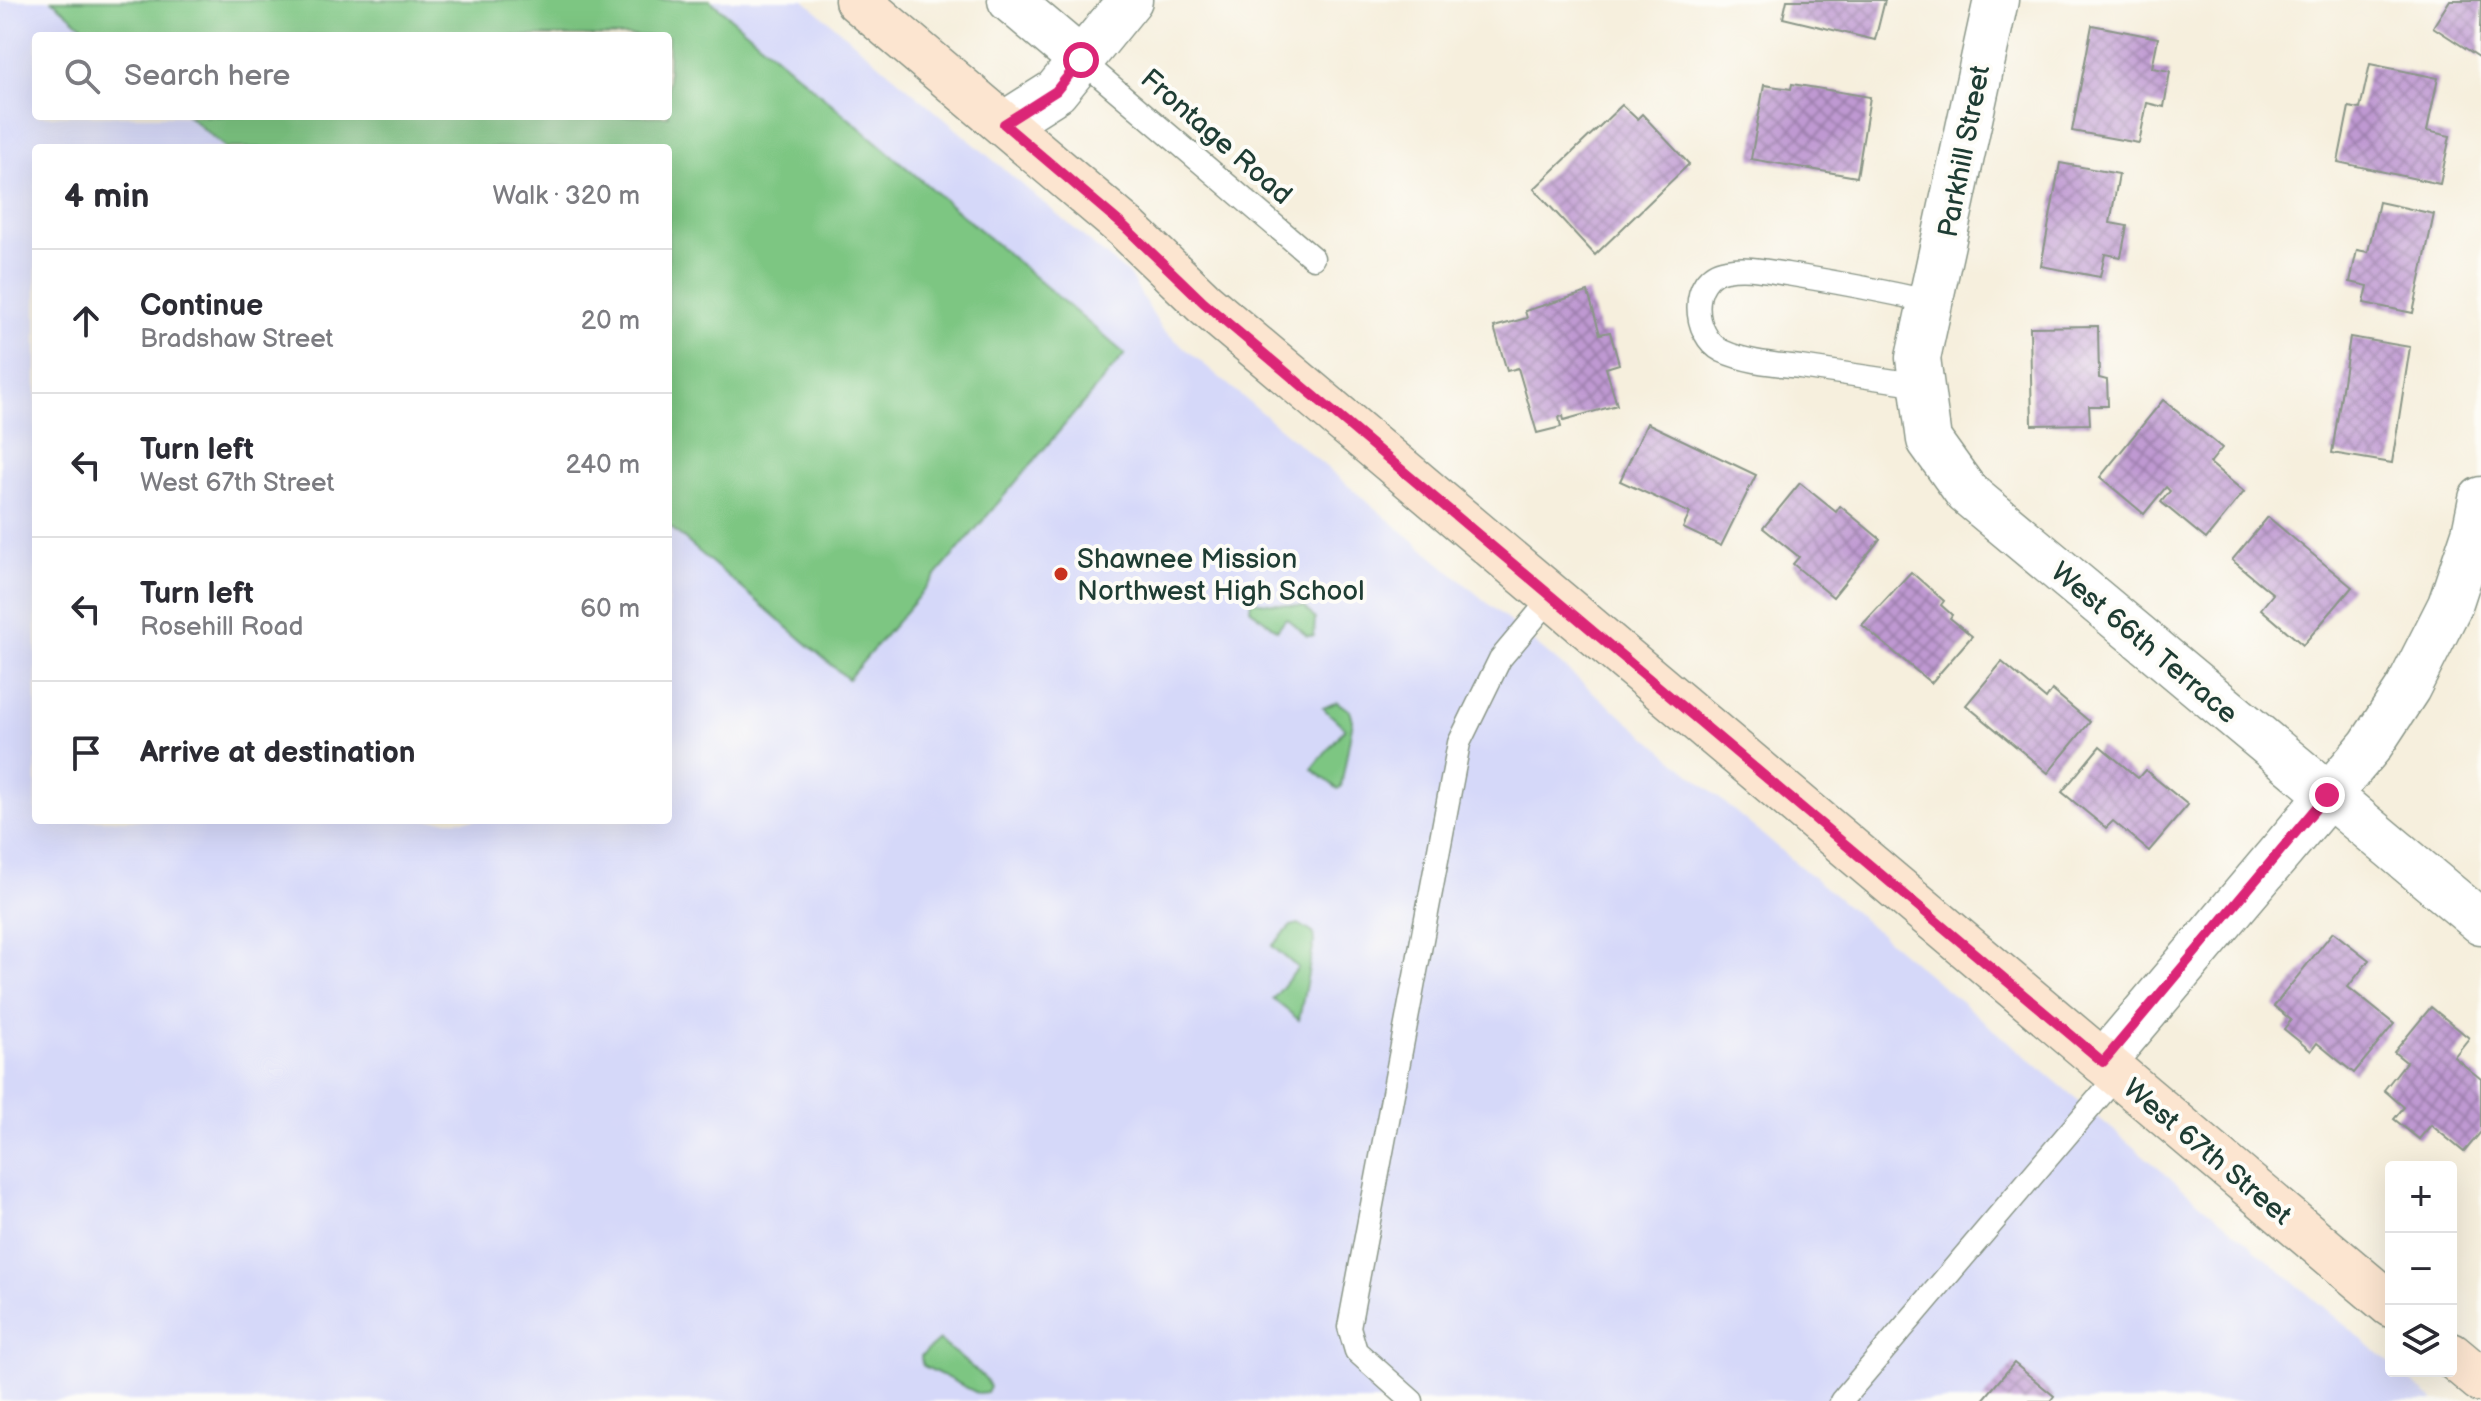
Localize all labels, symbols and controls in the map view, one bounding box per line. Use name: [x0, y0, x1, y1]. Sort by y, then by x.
search box: [32, 32, 672, 120]
route start: [1063, 42, 1099, 78]
icon: search: [60, 54, 104, 98]
text: Search here: [124, 58, 290, 94]
street label: Frontage Road: [1134, 62, 1298, 212]
street label: Parkhill Street: [1932, 62, 1997, 240]
text: 4 min: [64, 176, 150, 217]
text: Walk · 320 m: [492, 181, 640, 212]
text: Continue: [140, 288, 263, 324]
icon: ahead: [64, 299, 108, 343]
text: 20 m: [581, 306, 640, 337]
text: Bradshaw Street: [140, 324, 334, 355]
text: Turn left: [140, 432, 254, 468]
icon: left: [64, 443, 108, 487]
text: 240 m: [565, 450, 640, 481]
text: West 67th Street: [140, 468, 334, 499]
place label: Shawnee Mission Northwest High School: [1077, 543, 1364, 608]
street label: West 66th Terrace: [2044, 556, 2244, 731]
marker: Shawnee Mission Northwest High School: [1052, 565, 1070, 583]
text: Turn left: [140, 576, 254, 612]
icon: left: [64, 587, 108, 631]
text: 60 m: [580, 594, 640, 625]
text: Rosehill Road: [140, 612, 304, 643]
icon: arrive: [64, 731, 108, 775]
text: Arrive at destination: [140, 735, 416, 771]
route end: [2309, 777, 2345, 813]
street label: West 67th Street: [2116, 1072, 2298, 1232]
map controls: [2385, 1161, 2457, 1377]
button: +: [2385, 1161, 2457, 1233]
button: −: [2385, 1233, 2457, 1305]
button: layers: [2385, 1305, 2457, 1377]

